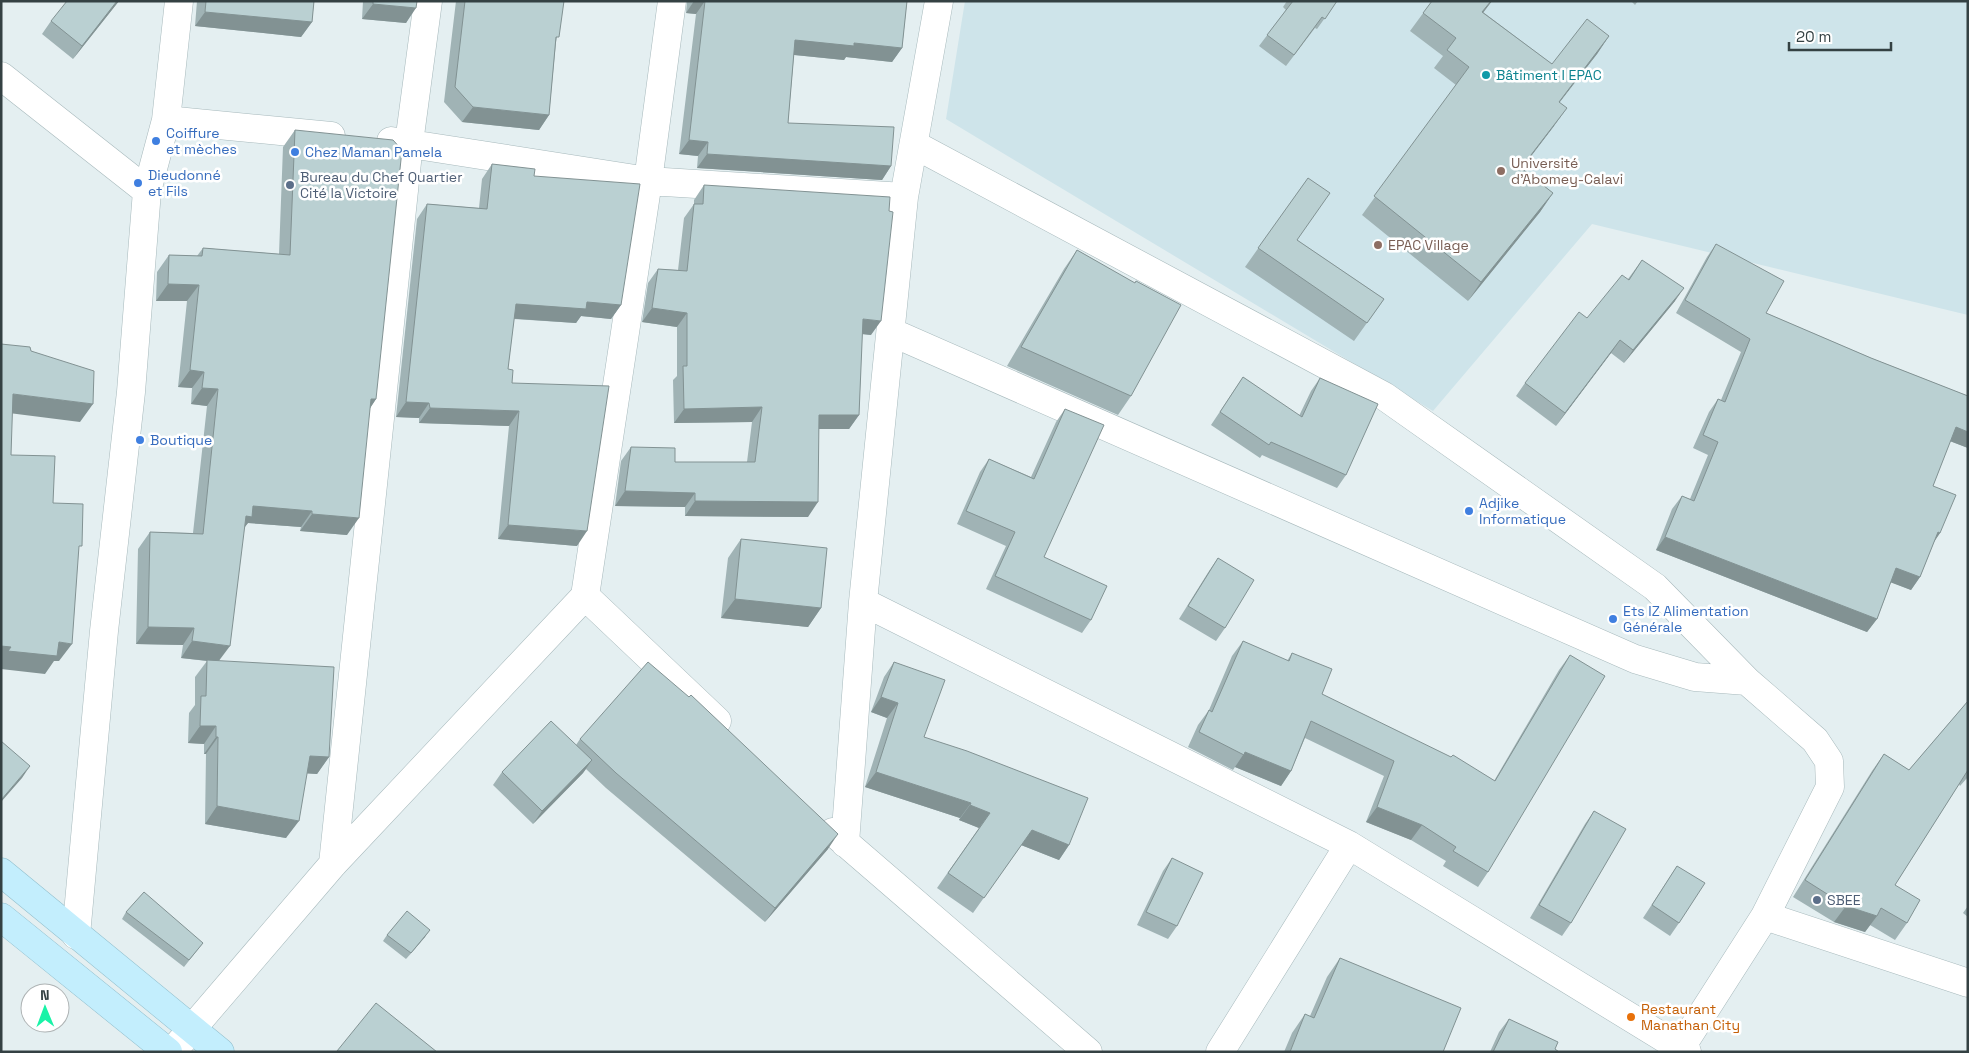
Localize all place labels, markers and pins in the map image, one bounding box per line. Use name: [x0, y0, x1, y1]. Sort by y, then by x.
place label: Bâtiment I EPAC: [1496, 66, 1602, 84]
marker: Bâtiment I EPAC: [1480, 69, 1492, 81]
place label: Coiffure et mèches: [166, 124, 237, 158]
marker: Coiffure et mèches: [150, 135, 162, 147]
place label: Chez Maman Pamela: [305, 143, 442, 161]
marker: Chez Maman Pamela: [289, 146, 301, 158]
place label: Université d'Abomey-Calavi: [1511, 154, 1623, 188]
marker: Université d'Abomey-Calavi: [1495, 165, 1507, 177]
place label: Dieudonné et Fils: [148, 166, 221, 200]
place label: Bureau du Chef Quartier Cité la Victoire: [300, 168, 462, 202]
marker: Dieudonné et Fils: [132, 177, 144, 189]
marker: Bureau du Chef Quartier Cité la Victoire: [284, 179, 296, 191]
place label: EPAC Village: [1388, 236, 1469, 254]
marker: EPAC Village: [1372, 239, 1384, 251]
place label: Boutique: [150, 431, 212, 449]
marker: Boutique: [134, 434, 146, 446]
place label: Adjike Informatique: [1479, 494, 1566, 528]
marker: Adjike Informatique: [1463, 505, 1475, 517]
place label: Ets IZ Alimentation Générale: [1623, 602, 1749, 636]
marker: Ets IZ Alimentation Générale: [1607, 613, 1619, 625]
place label: SBEE: [1827, 891, 1861, 909]
marker: SBEE: [1811, 894, 1823, 906]
place label: Restaurant Manathan City: [1641, 1000, 1740, 1034]
marker: Restaurant Manathan City: [1625, 1011, 1637, 1023]

